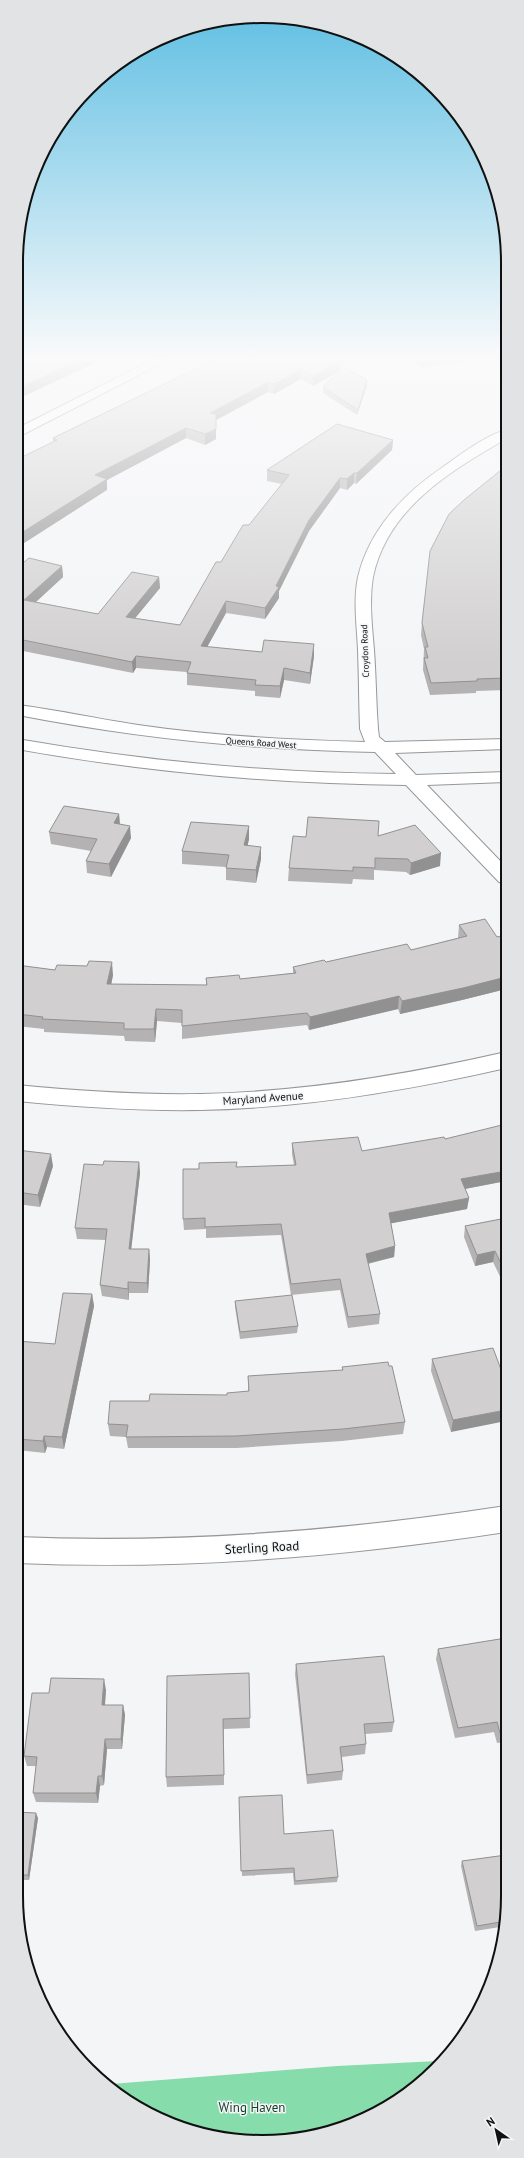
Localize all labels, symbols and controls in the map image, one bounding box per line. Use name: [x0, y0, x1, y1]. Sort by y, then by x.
street label: Croydon Road: [358, 624, 371, 678]
street label: Queens Road West: [225, 735, 297, 750]
street label: Maryland Avenue: [222, 1088, 304, 1108]
street label: Sterling Road: [224, 1537, 300, 1558]
park label: Wing Haven: [219, 2099, 285, 2116]
north arrow: [476, 2110, 516, 2150]
text: N: [483, 2114, 497, 2130]

